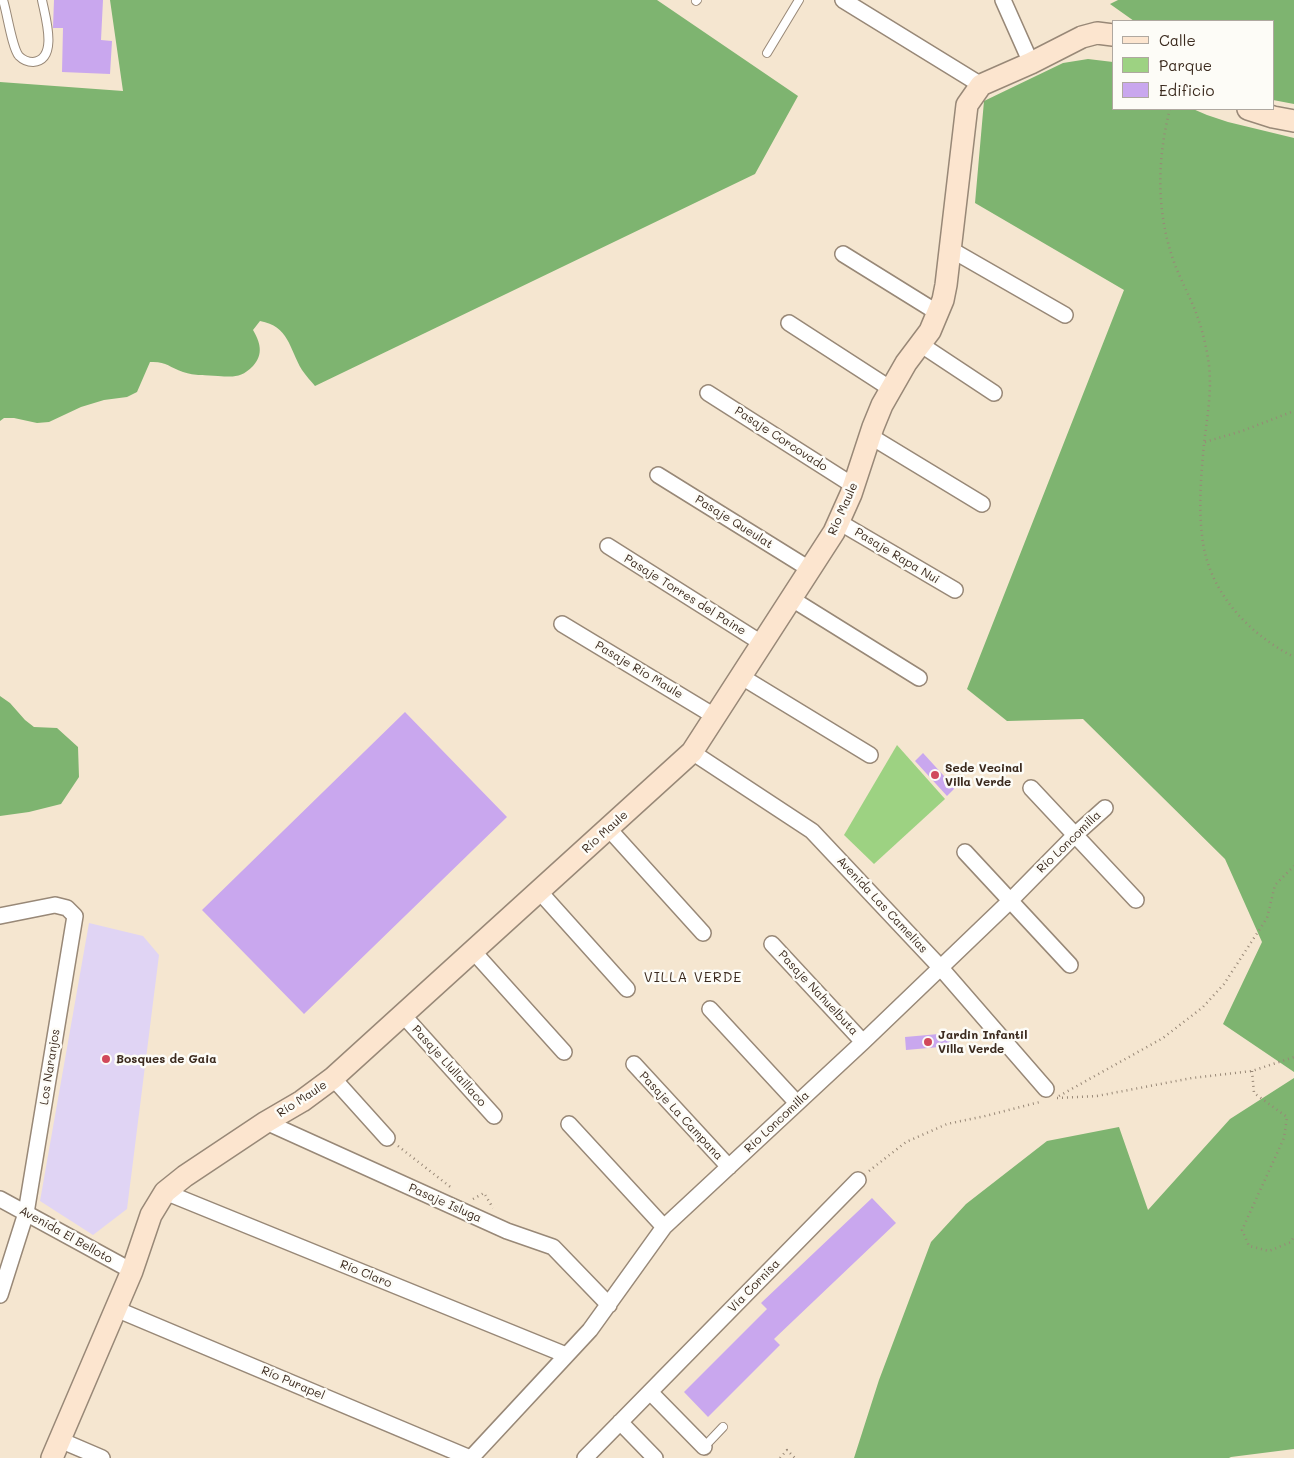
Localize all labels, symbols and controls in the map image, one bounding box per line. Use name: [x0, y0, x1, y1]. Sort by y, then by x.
legend: [1112, 20, 1274, 110]
text: Calle: [1159, 30, 1196, 50]
text: Parque: [1159, 55, 1212, 75]
text: Edificio: [1159, 80, 1214, 100]
street label: Pasaje Corcovado: [732, 404, 830, 474]
street label: Río Maule: [825, 480, 861, 538]
street label: Pasaje Queulat: [692, 492, 776, 552]
street label: Pasaje Rapa Nui: [852, 525, 942, 587]
street label: Pasaje Torres del Paine: [621, 552, 749, 638]
street label: Pasaje Río Maule: [592, 638, 686, 702]
place label: Sede Vecinal Villa Verde: [945, 761, 1023, 789]
marker: Sede Vecinal Villa Verde: [929, 769, 941, 781]
street label: Río Maule: [579, 808, 631, 856]
street label: Río Loncomilla: [1034, 808, 1104, 876]
street label: Avenida Las Camelias: [834, 854, 930, 956]
street label: Pasaje Nahuelbuta: [775, 948, 861, 1038]
district label: VILLA VERDE: [642, 970, 744, 986]
street label: Pasaje Llullaillaco: [409, 1022, 489, 1110]
street label: Los Naranjos: [37, 1028, 63, 1106]
place label: Jardin Infantil Villa Verde: [938, 1028, 1027, 1056]
marker: Jardin Infantil Villa Verde: [922, 1036, 934, 1048]
place label: Bosques de Gaia: [116, 1052, 217, 1066]
marker: Bosques de Gaia: [100, 1053, 112, 1065]
street label: Pasaje La Campana: [636, 1069, 726, 1163]
street label: Río Maule: [274, 1078, 330, 1120]
street label: Río Loncomilla: [742, 1088, 812, 1156]
street label: Pasaje Isluga: [406, 1180, 484, 1226]
street label: Avenida El Belloto: [17, 1203, 115, 1267]
street label: Vía Cornisa: [725, 1256, 783, 1316]
street label: Río Claro: [338, 1257, 394, 1291]
street label: Río Purapel: [259, 1363, 327, 1403]

